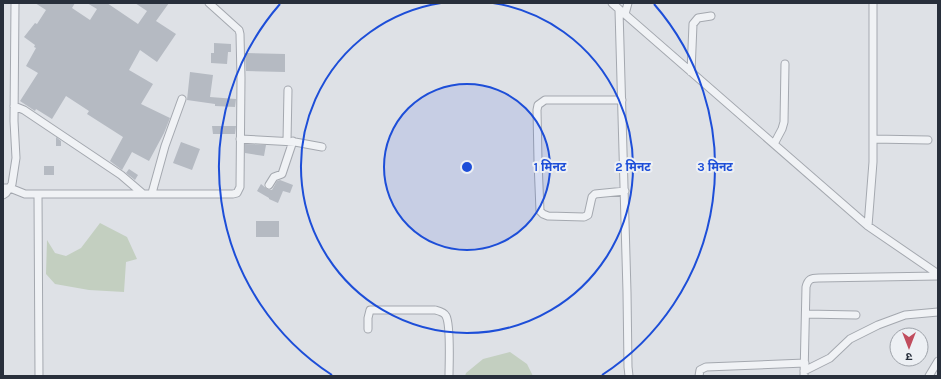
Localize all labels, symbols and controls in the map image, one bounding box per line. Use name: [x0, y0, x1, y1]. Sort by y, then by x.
text: 1 मिनट: [534, 159, 567, 174]
text: 2 मिनट: [615, 159, 651, 174]
text: 3 मिनट: [697, 159, 733, 174]
centre of rings: [460, 160, 474, 174]
north arrow: [889, 327, 929, 367]
text: उ: [905, 350, 912, 363]

